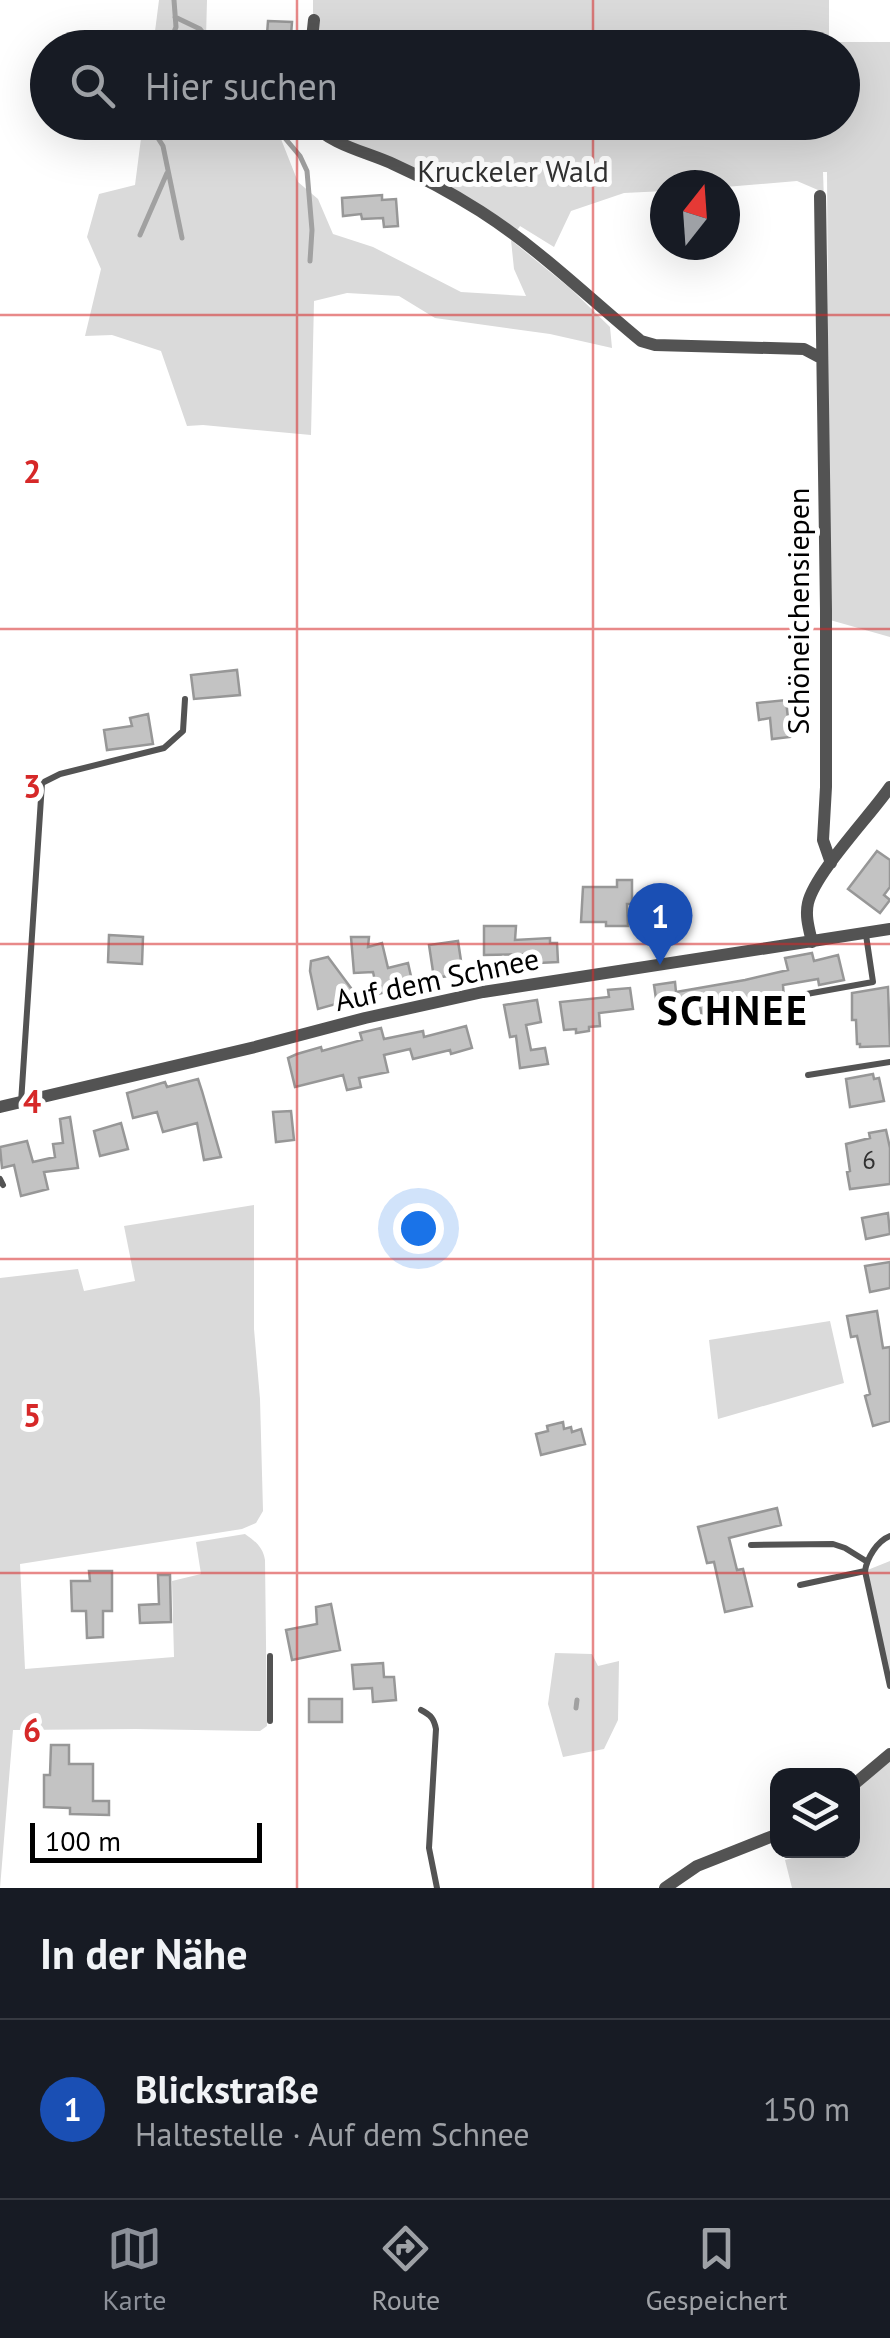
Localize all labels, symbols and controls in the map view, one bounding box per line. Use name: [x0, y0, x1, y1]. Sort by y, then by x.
search box: [30, 30, 860, 140]
icon: search: [65, 58, 120, 113]
text: Hier suchen: [145, 61, 338, 110]
park label: Kruckeler Wald: [417, 151, 609, 190]
north arrow: [650, 170, 740, 260]
text: 2: [23, 450, 41, 492]
street label: Schöneichensiepen: [778, 487, 817, 735]
text: 3: [23, 765, 41, 807]
pin: 1: [628, 882, 692, 965]
street label: Auf dem Schnee: [331, 938, 542, 1019]
district label: SCHNEE: [657, 984, 809, 1036]
text: 4: [23, 1080, 41, 1122]
house number: 6: [862, 1144, 876, 1176]
your location: [393, 1203, 444, 1254]
text: 5: [23, 1394, 41, 1436]
text: 6: [23, 1709, 41, 1751]
map controls: [770, 1768, 860, 1858]
button: layers: [770, 1768, 860, 1858]
scale bar: [30, 1818, 262, 1862]
text: 100 m: [45, 1822, 121, 1859]
text: In der Nähe: [40, 1926, 247, 1981]
text: Blickstraße: [135, 2064, 319, 2113]
text: 1: [63, 2088, 82, 2130]
text: 150 m: [763, 2088, 850, 2130]
text: Haltestelle · Auf dem Schnee: [135, 2113, 530, 2155]
tab: Karte: [103, 2221, 166, 2318]
tab: Route: [372, 2221, 440, 2318]
tab: Gespeichert: [645, 2221, 787, 2318]

